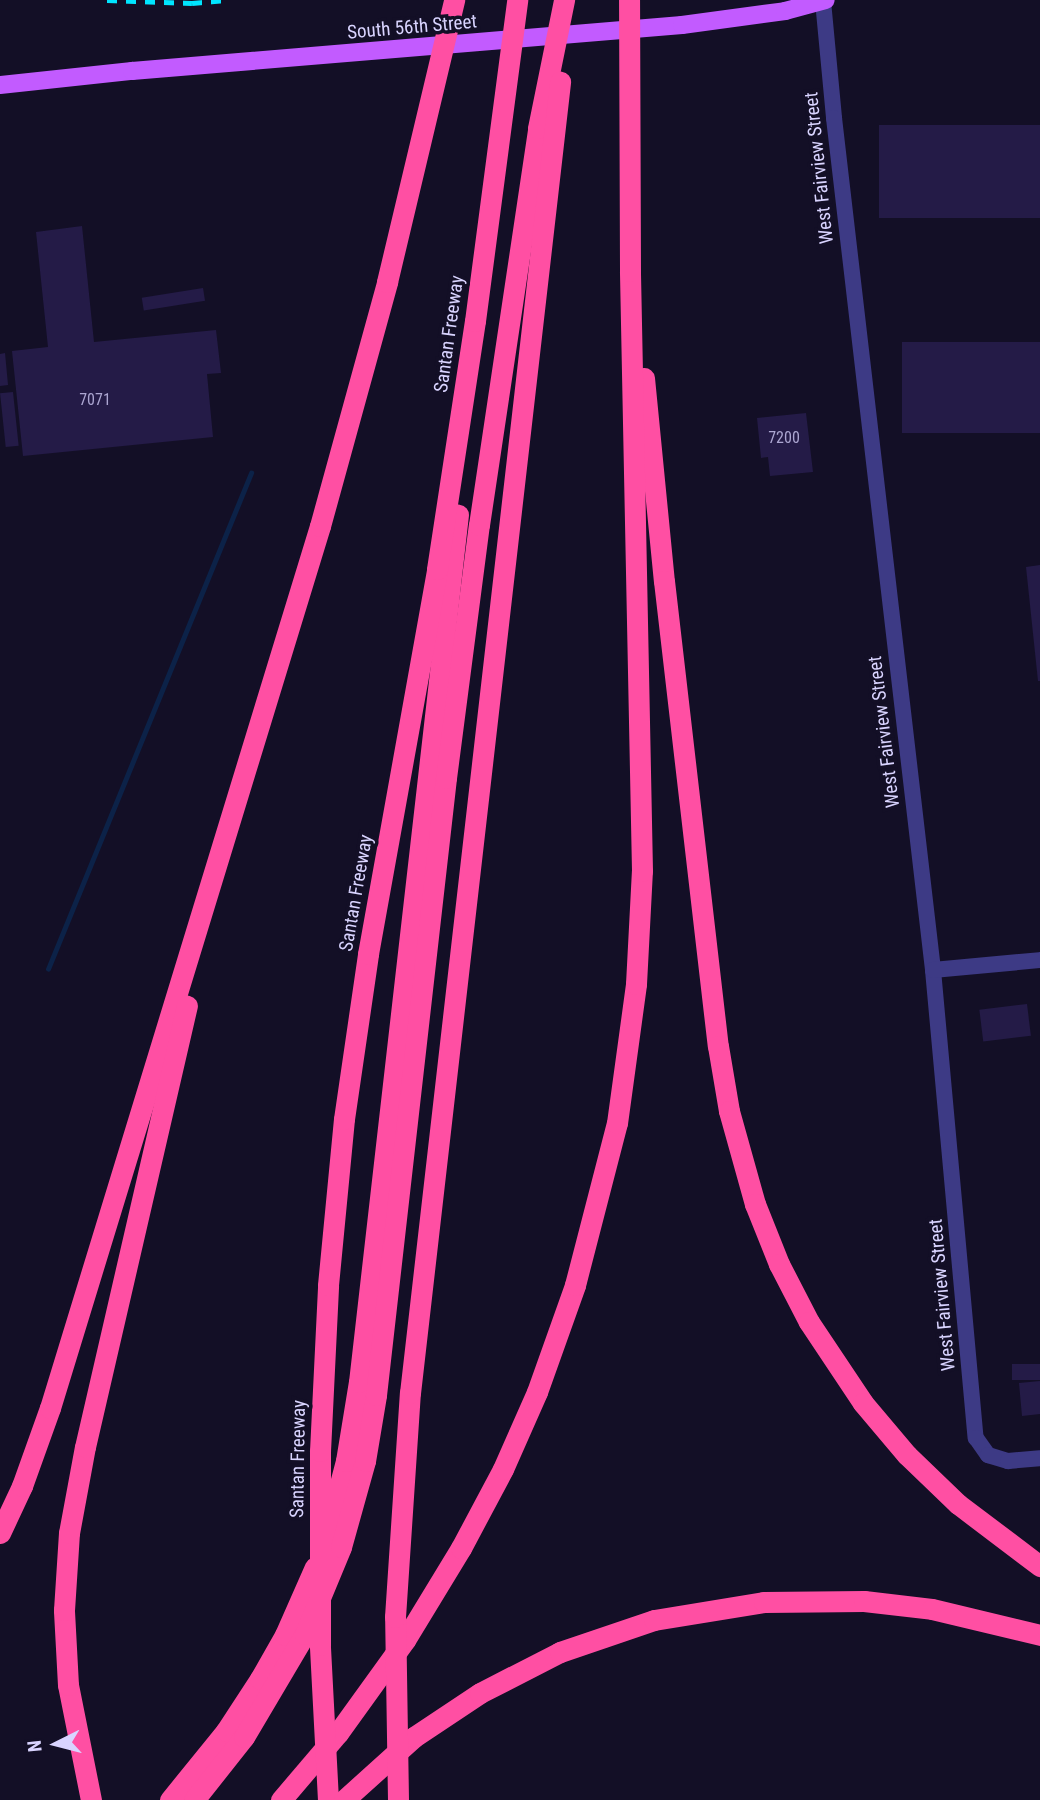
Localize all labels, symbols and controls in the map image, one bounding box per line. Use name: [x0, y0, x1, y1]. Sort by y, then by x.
street label: South 56th Street: [346, 10, 478, 44]
street label: West Fairview Street: [800, 91, 838, 245]
street label: Santan Freeway: [430, 274, 468, 394]
house number: 7071: [79, 390, 111, 410]
house number: 7200: [768, 428, 800, 448]
street label: West Fairview Street: [863, 655, 905, 809]
street label: Santan Freeway: [335, 833, 377, 953]
street label: West Fairview Street: [924, 1218, 960, 1372]
street label: Santan Freeway: [286, 1400, 310, 1518]
north arrow: [21, 1709, 91, 1779]
text: N: [23, 1739, 47, 1753]

